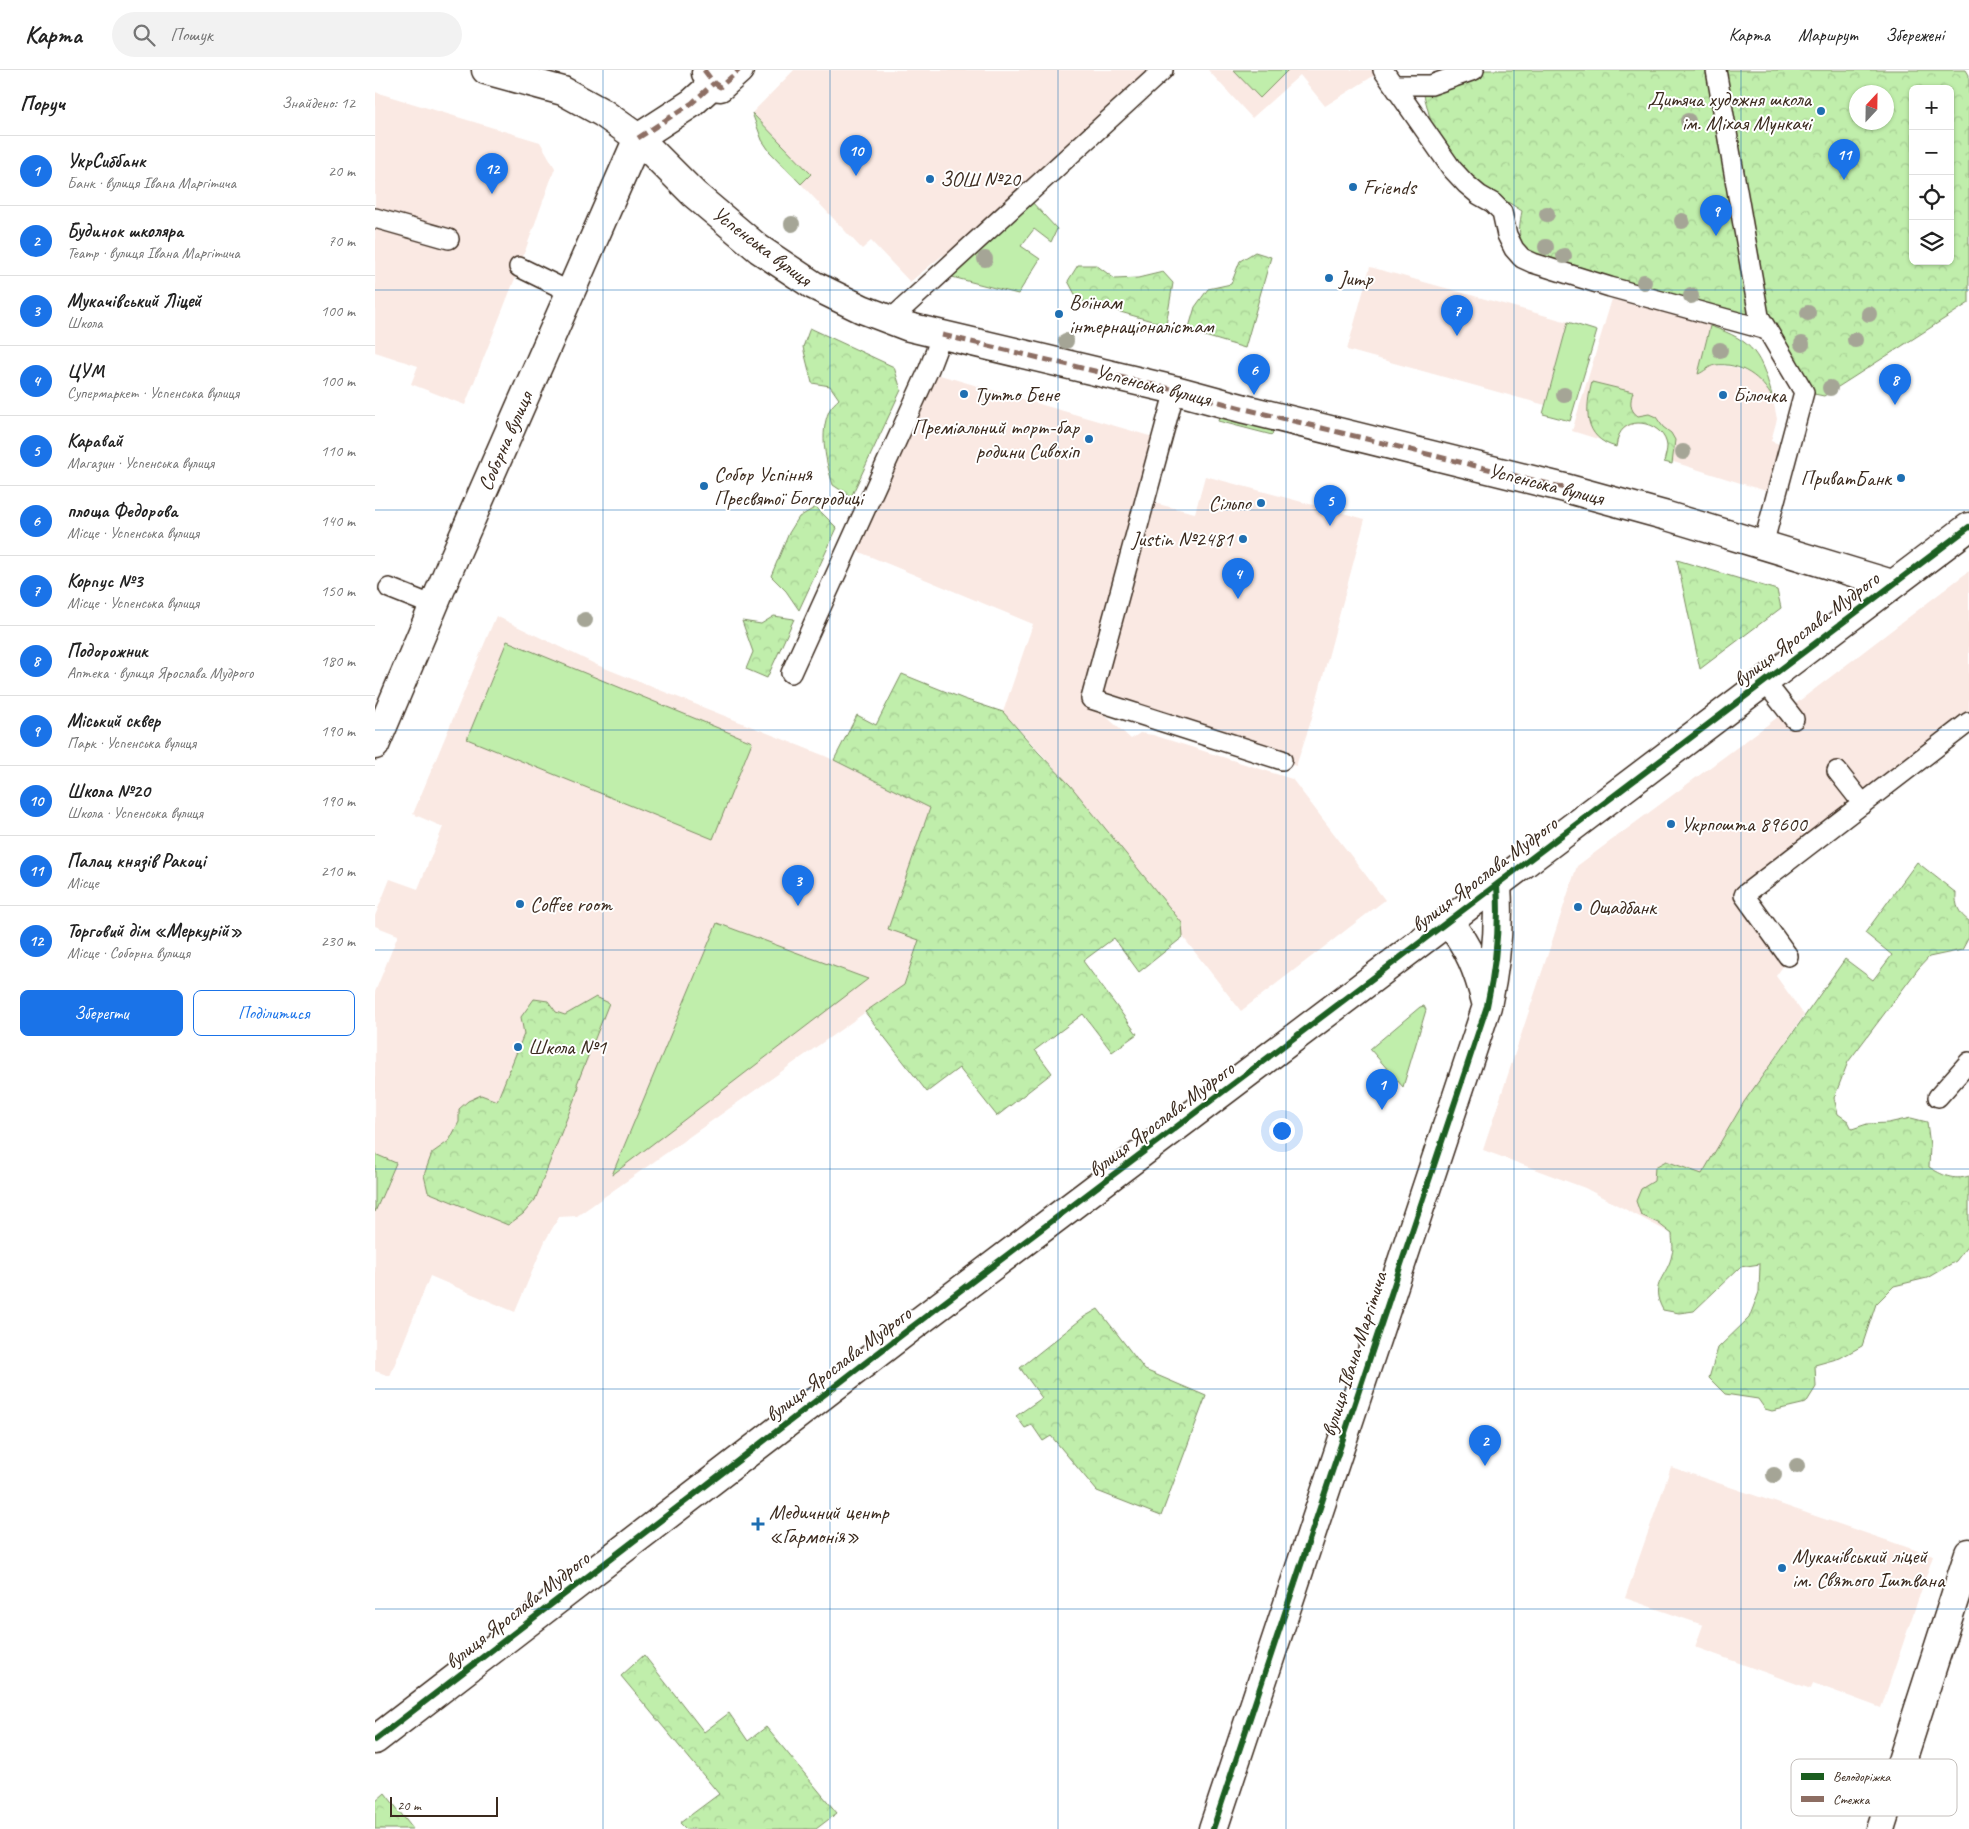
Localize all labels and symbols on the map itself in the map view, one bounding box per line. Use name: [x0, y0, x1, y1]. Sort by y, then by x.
north arrow: [1849, 85, 1894, 130]
place label: Дитяча художня школа ім. Міхая Мункачі: [1647, 86, 1814, 136]
marker: Дитяча художня школа ім. Міхая Мункачі: [1815, 105, 1827, 117]
pin: 10: [840, 135, 872, 176]
pin: 11: [1828, 139, 1860, 180]
pin: 12: [476, 153, 508, 194]
place label: ЗОШ №20: [940, 166, 1022, 192]
marker: ЗОШ №20: [924, 173, 936, 185]
place label: Friends: [1363, 174, 1417, 200]
marker: Friends: [1347, 181, 1359, 193]
pin: 9: [1700, 195, 1732, 236]
street label: Успенська вулиця: [707, 200, 818, 293]
place label: Jump: [1338, 265, 1374, 291]
marker: Jump: [1323, 272, 1335, 284]
place label: Воїнам інтернаціоналістам: [1069, 289, 1215, 339]
pin: 7: [1441, 295, 1473, 336]
marker: Воїнам інтернаціоналістам: [1053, 308, 1065, 320]
pin: 6: [1238, 354, 1270, 395]
street label: Успенська вулиця: [1093, 358, 1215, 412]
pin: 8: [1879, 364, 1911, 405]
place label: Тутто Бене: [974, 381, 1061, 407]
place label: Білочка: [1733, 382, 1788, 408]
street label: Соборна вулиця: [472, 386, 539, 495]
marker: Тутто Бене: [958, 388, 970, 400]
marker: Білочка: [1717, 389, 1729, 401]
place label: Преміальний торт-бар родини Сивохіп: [912, 414, 1081, 464]
marker: Преміальний торт-бар родини Сивохіп: [1083, 433, 1095, 445]
street label: Успенська вулиця: [1486, 457, 1608, 511]
place label: Собор Успіння Пресвятої Богородиці: [714, 461, 866, 511]
place label: ПриватБанк: [1801, 465, 1893, 491]
marker: ПриватБанк: [1895, 472, 1907, 484]
marker: Собор Успіння Пресвятої Богородиці: [698, 480, 710, 492]
pin: 5: [1314, 485, 1346, 526]
place label: Сільпо: [1209, 490, 1253, 516]
marker: Сільпо: [1255, 497, 1267, 509]
place label: Justin №2481: [1131, 526, 1235, 552]
marker: Justin №2481: [1237, 533, 1249, 545]
pin: 4: [1222, 558, 1254, 599]
street label: вулиця Ярослава Мудрого: [1728, 565, 1886, 692]
street label: вулиця Ярослава Мудрого: [1406, 810, 1564, 937]
place label: Укрпошта 89600: [1681, 811, 1808, 837]
marker: Укрпошта 89600: [1665, 818, 1677, 830]
pin: 3: [782, 865, 814, 906]
place label: Coffee room: [530, 891, 613, 917]
place label: Ощадбанк: [1588, 894, 1658, 920]
marker: Coffee room: [514, 898, 526, 910]
marker: Ощадбанк: [1572, 901, 1584, 913]
place label: Школа №1: [528, 1034, 608, 1060]
marker: Школа №1: [512, 1041, 524, 1053]
street label: вулиця Ярослава Мудрого: [1083, 1055, 1241, 1182]
pin: 1: [1366, 1069, 1398, 1110]
your location: [1269, 1118, 1295, 1144]
street label: вулиця Івана Маргітича: [1315, 1267, 1393, 1440]
street label: вулиця Ярослава Мудрого: [760, 1300, 918, 1427]
pin: 2: [1469, 1425, 1501, 1466]
place label: Медичний центр «Гармонія»: [769, 1499, 890, 1549]
marker: Медичний центр «Гармонія»: [751, 1517, 765, 1531]
place label: Мукачівський ліцей ім. Святого Іштвана: [1792, 1543, 1946, 1593]
street label: вулиця Ярослава Мудрого: [439, 1544, 596, 1675]
marker: Мукачівський ліцей ім. Святого Іштвана: [1776, 1562, 1788, 1574]
legend: [1791, 1759, 1957, 1816]
text: Велодоріжка: [1833, 1768, 1891, 1785]
text: Стежка: [1833, 1791, 1871, 1808]
scale bar: [390, 1794, 497, 1817]

